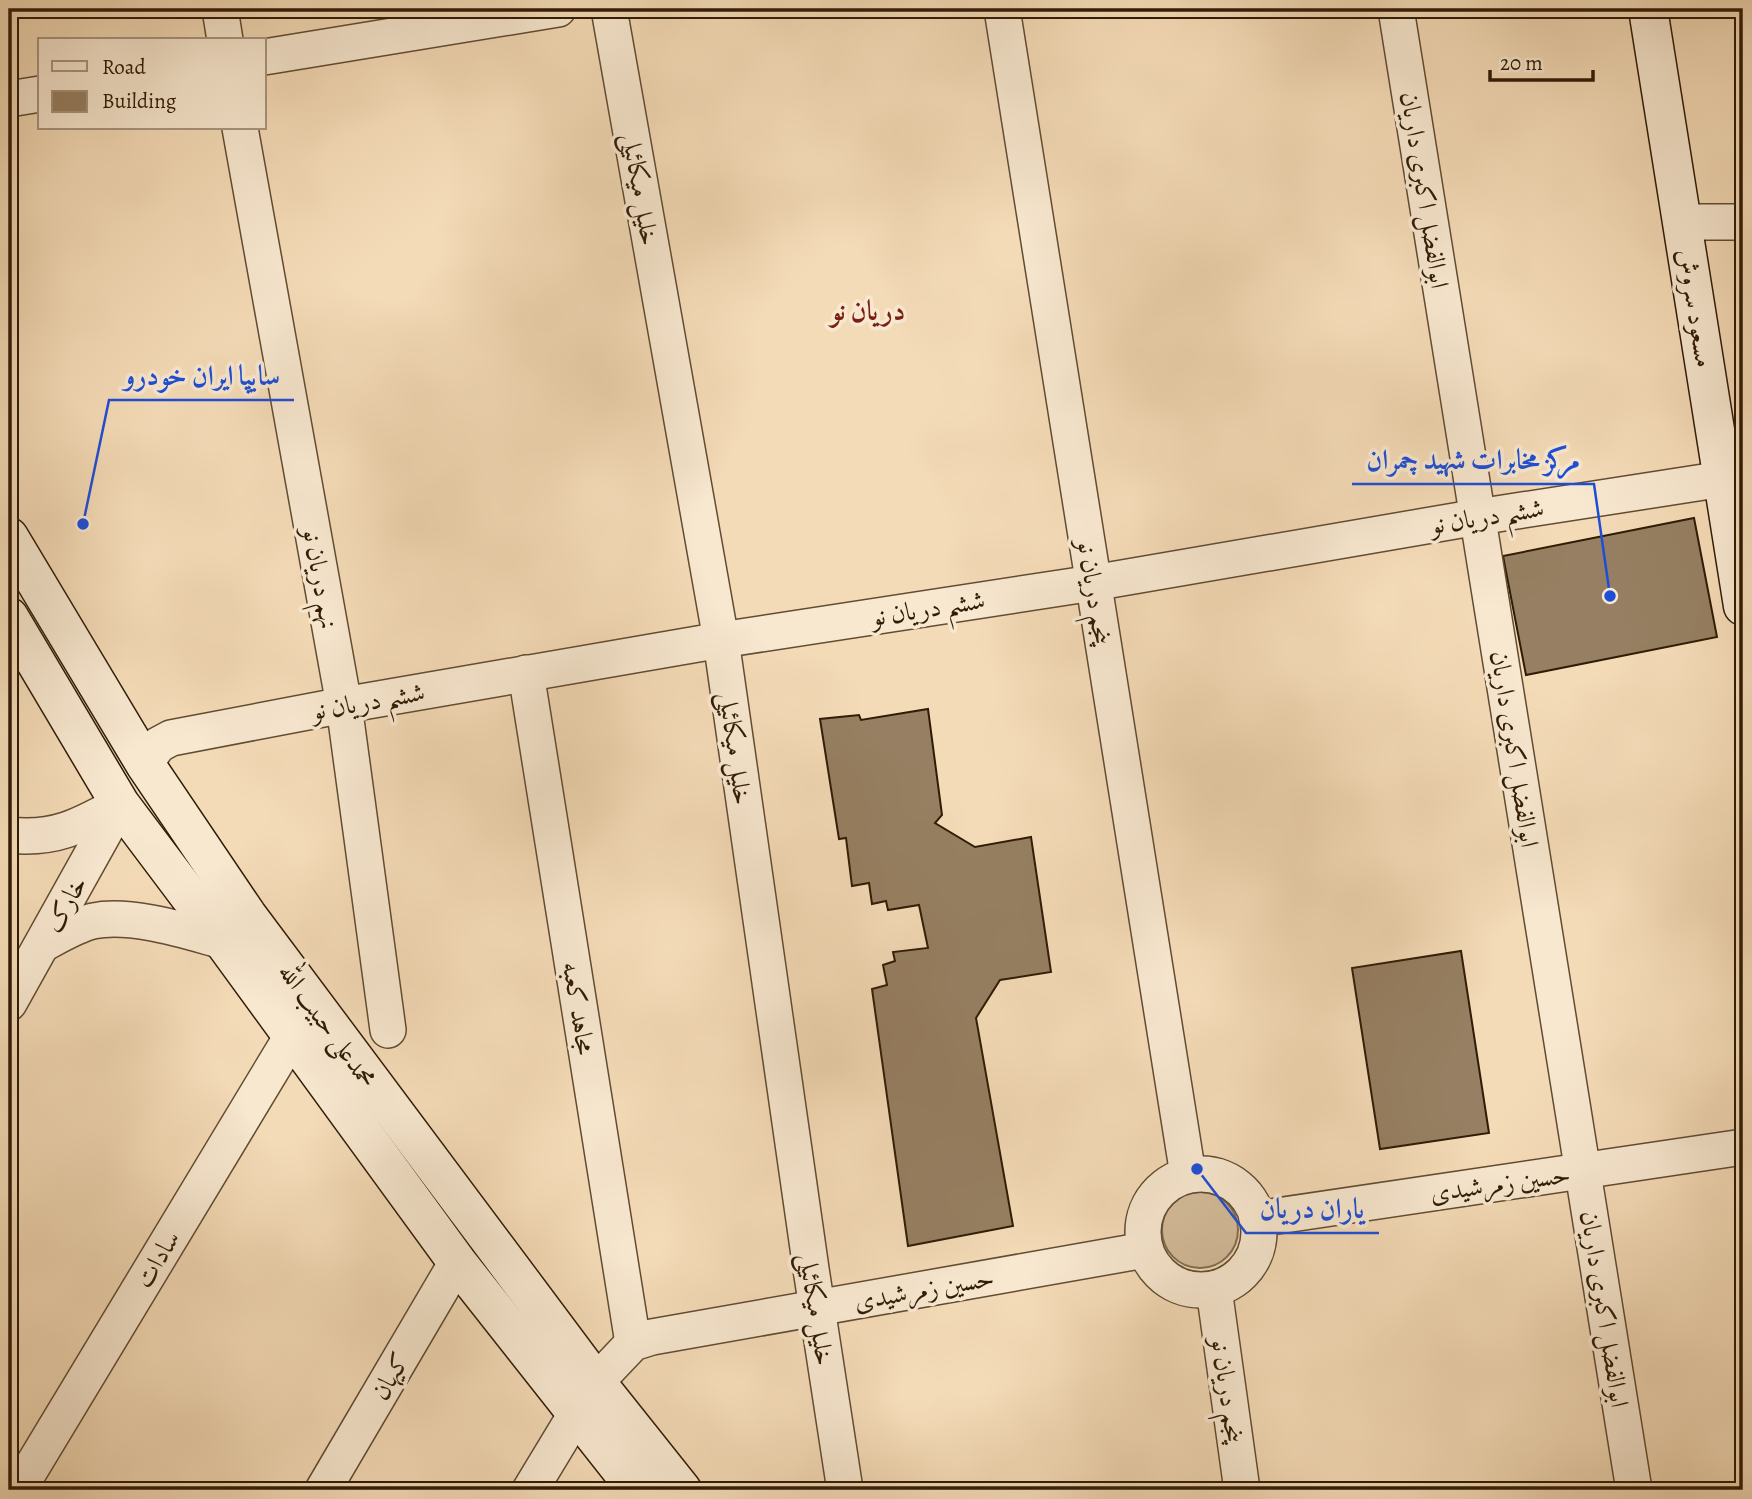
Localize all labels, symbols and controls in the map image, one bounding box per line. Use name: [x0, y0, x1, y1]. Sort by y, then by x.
legend: [38, 38, 266, 130]
scale bar: [1490, 38, 1593, 82]
text: 20 m: [1500, 49, 1543, 77]
text: Road: [102, 53, 146, 81]
text: Building: [102, 87, 177, 115]
street label: ابوالفضل اکبری داریان: [1392, 89, 1457, 291]
street label: خلیل میکائیلی: [612, 130, 668, 248]
street label: مسعود سروش: [1669, 246, 1722, 370]
district label: دریان نو: [828, 292, 905, 330]
callout: سایپا ایران خودرو: [109, 351, 294, 400]
text: سایپا ایران خودرو: [121, 357, 280, 395]
callout: مرکز مخابرات شهید چمران: [1352, 435, 1594, 484]
text: مرکز مخابرات شهید چمران: [1366, 441, 1580, 480]
street label: ششم دریان‌ نو: [1425, 490, 1548, 551]
street label: نهم دریان‌ نو: [287, 522, 347, 633]
street label: پنجم دریان‌ نو: [1062, 534, 1120, 650]
street label: ششم دریان‌ نو: [866, 582, 989, 643]
street label: ابوالفضل اکبری داریان: [1482, 648, 1547, 850]
street label: ششم دریان‌ نو: [306, 674, 429, 737]
street label: خلیل میکائیلی: [709, 689, 761, 807]
street label: خارک: [36, 870, 95, 939]
street label: محمدعلی حبیب الله: [270, 954, 387, 1095]
street label: مجاهد کعبه: [554, 959, 603, 1057]
street label: حسین زمرشيدی: [1428, 1156, 1573, 1211]
callout: یاران دریان: [1246, 1184, 1379, 1233]
text: یاران دریان: [1260, 1190, 1366, 1228]
street label: ابوالفضل اکبری داریان: [1572, 1208, 1637, 1410]
street label: سادات: [126, 1224, 188, 1295]
street label: خلیل میکائیلی: [789, 1250, 843, 1368]
street label: حسین زمرشيدی: [851, 1260, 997, 1319]
street label: پنجم دریان‌ نو: [1195, 1332, 1252, 1448]
street label: کیهان: [363, 1346, 418, 1407]

